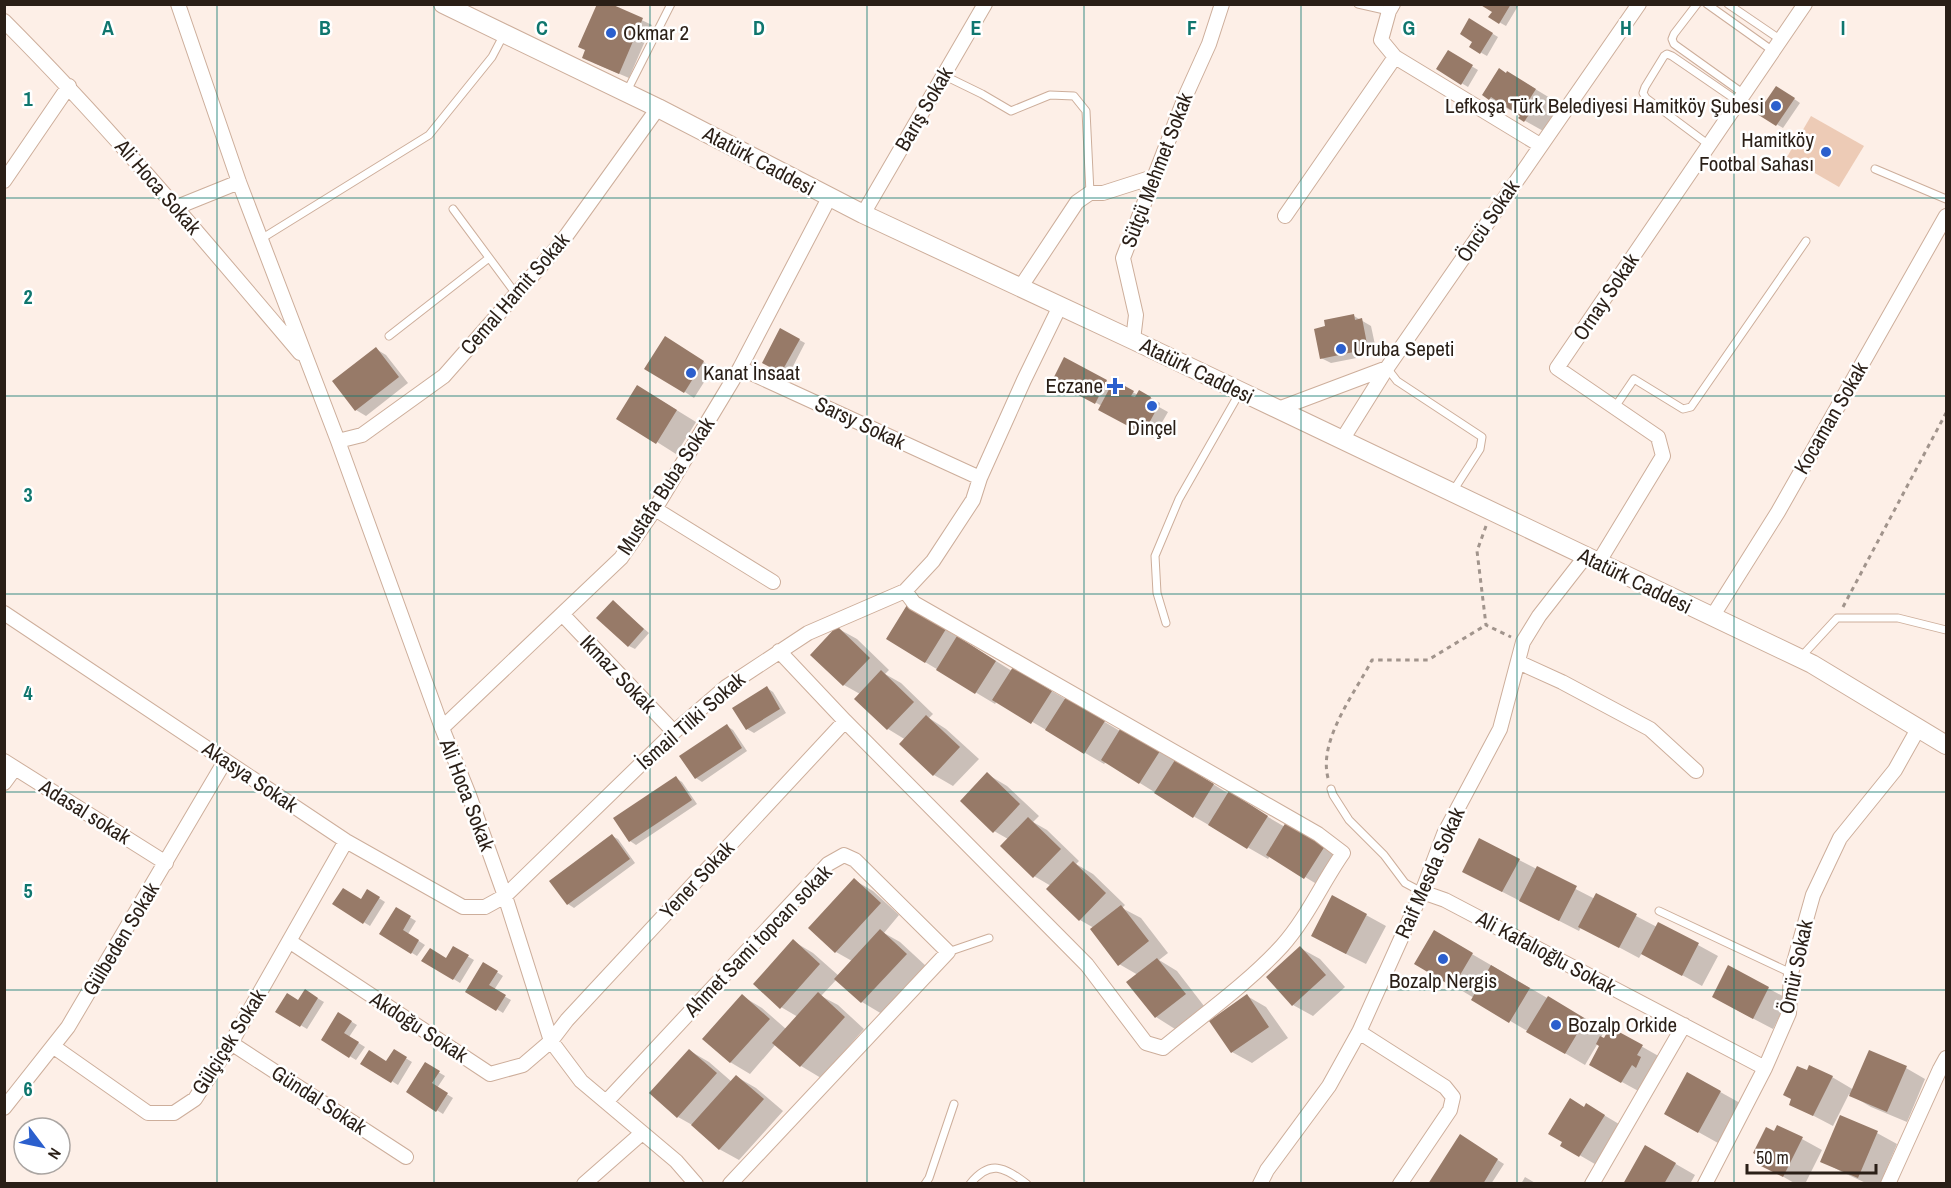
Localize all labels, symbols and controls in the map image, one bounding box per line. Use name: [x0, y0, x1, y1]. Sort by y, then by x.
text: A: [102, 14, 114, 41]
text: B: [319, 14, 331, 41]
text: C: [536, 14, 548, 41]
text: D: [753, 14, 765, 41]
text: E: [971, 14, 982, 41]
text: F: [1187, 14, 1197, 41]
text: G: [1403, 14, 1415, 41]
text: H: [1620, 14, 1632, 41]
text: I: [1841, 14, 1845, 41]
place label: Okmar 2: [623, 18, 689, 47]
marker: Okmar 2: [604, 26, 618, 40]
street label: Barış Sokak: [888, 61, 960, 156]
text: 1: [23, 85, 33, 112]
street label: Sütçü Mehmet Sokak: [1114, 88, 1200, 251]
place label: Lefkoşa Türk Belediyesi Hamitköy Şubesi: [1445, 91, 1764, 120]
marker: Lefkoşa Türk Belediyesi Hamitköy Şubesi: [1769, 99, 1783, 113]
street label: Atatürk Caddesi: [697, 118, 821, 202]
place label: Hamitköy Footbal Sahası: [1699, 125, 1814, 178]
street label: Ali Hoca Sokak: [108, 132, 208, 241]
marker: Hamitköy Footbal Sahası: [1819, 145, 1833, 159]
street label: Öncü Sokak: [1449, 173, 1526, 268]
street label: Cemal Hamit Sokak: [453, 226, 576, 361]
street label: Ornay Sokak: [1566, 247, 1646, 346]
text: 2: [23, 283, 33, 310]
street label: Atatürk Caddesi: [1134, 330, 1259, 411]
place label: Uruba Sepeti: [1353, 334, 1454, 363]
marker: Uruba Sepeti: [1334, 342, 1348, 356]
street label: Kocaman Sokak: [1787, 356, 1875, 479]
place label: Kanat İnsaat: [703, 358, 800, 387]
marker: Kanat İnsaat: [684, 366, 698, 380]
place label: Eczane: [1046, 371, 1103, 400]
marker: Eczane: [1108, 379, 1122, 393]
street label: Sarsy Sokak: [810, 389, 910, 456]
marker: Dinçel: [1145, 399, 1159, 413]
street label: Mustafa Buba Sokak: [610, 411, 721, 560]
place label: Dinçel: [1128, 413, 1176, 442]
text: 3: [23, 481, 33, 508]
street label: Atatürk Caddesi: [1572, 540, 1697, 621]
street label: Ikmaz Sokak: [574, 628, 663, 719]
street label: İsmail Tilki Sokak: [630, 665, 752, 776]
text: 4: [23, 679, 33, 706]
street label: Akasya Sokak: [196, 733, 304, 819]
street label: Ali Hoca Sokak: [432, 734, 502, 855]
street label: Adasal sokak: [33, 772, 137, 851]
street label: Raif Mesda Sokak: [1388, 802, 1472, 943]
street label: Yener Sokak: [653, 834, 741, 925]
street label: Ahmet Sami topcan sokak: [677, 858, 838, 1024]
street label: Gülbeden Sokak: [75, 876, 166, 1001]
text: 5: [23, 877, 33, 904]
street label: Ali Kafalıoğlu Sokak: [1471, 903, 1621, 1002]
street label: Ömür Sokak: [1771, 917, 1820, 1017]
marker: Bozalp Nergis: [1436, 952, 1450, 966]
place label: Bozalp Nergis: [1389, 966, 1497, 995]
street label: Gülçiçek Sokak: [185, 983, 273, 1100]
street label: Akdoğu Sokak: [364, 984, 474, 1069]
place label: Bozalp Orkide: [1568, 1010, 1677, 1039]
marker: Bozalp Orkide: [1549, 1018, 1563, 1032]
street label: Gündal Sokak: [266, 1058, 373, 1141]
text: 6: [23, 1075, 33, 1102]
north arrow: [12, 1116, 72, 1176]
scale bar: [1747, 1137, 1876, 1175]
text: N: [43, 1144, 67, 1164]
text: 50 m: [1756, 1145, 1789, 1170]

